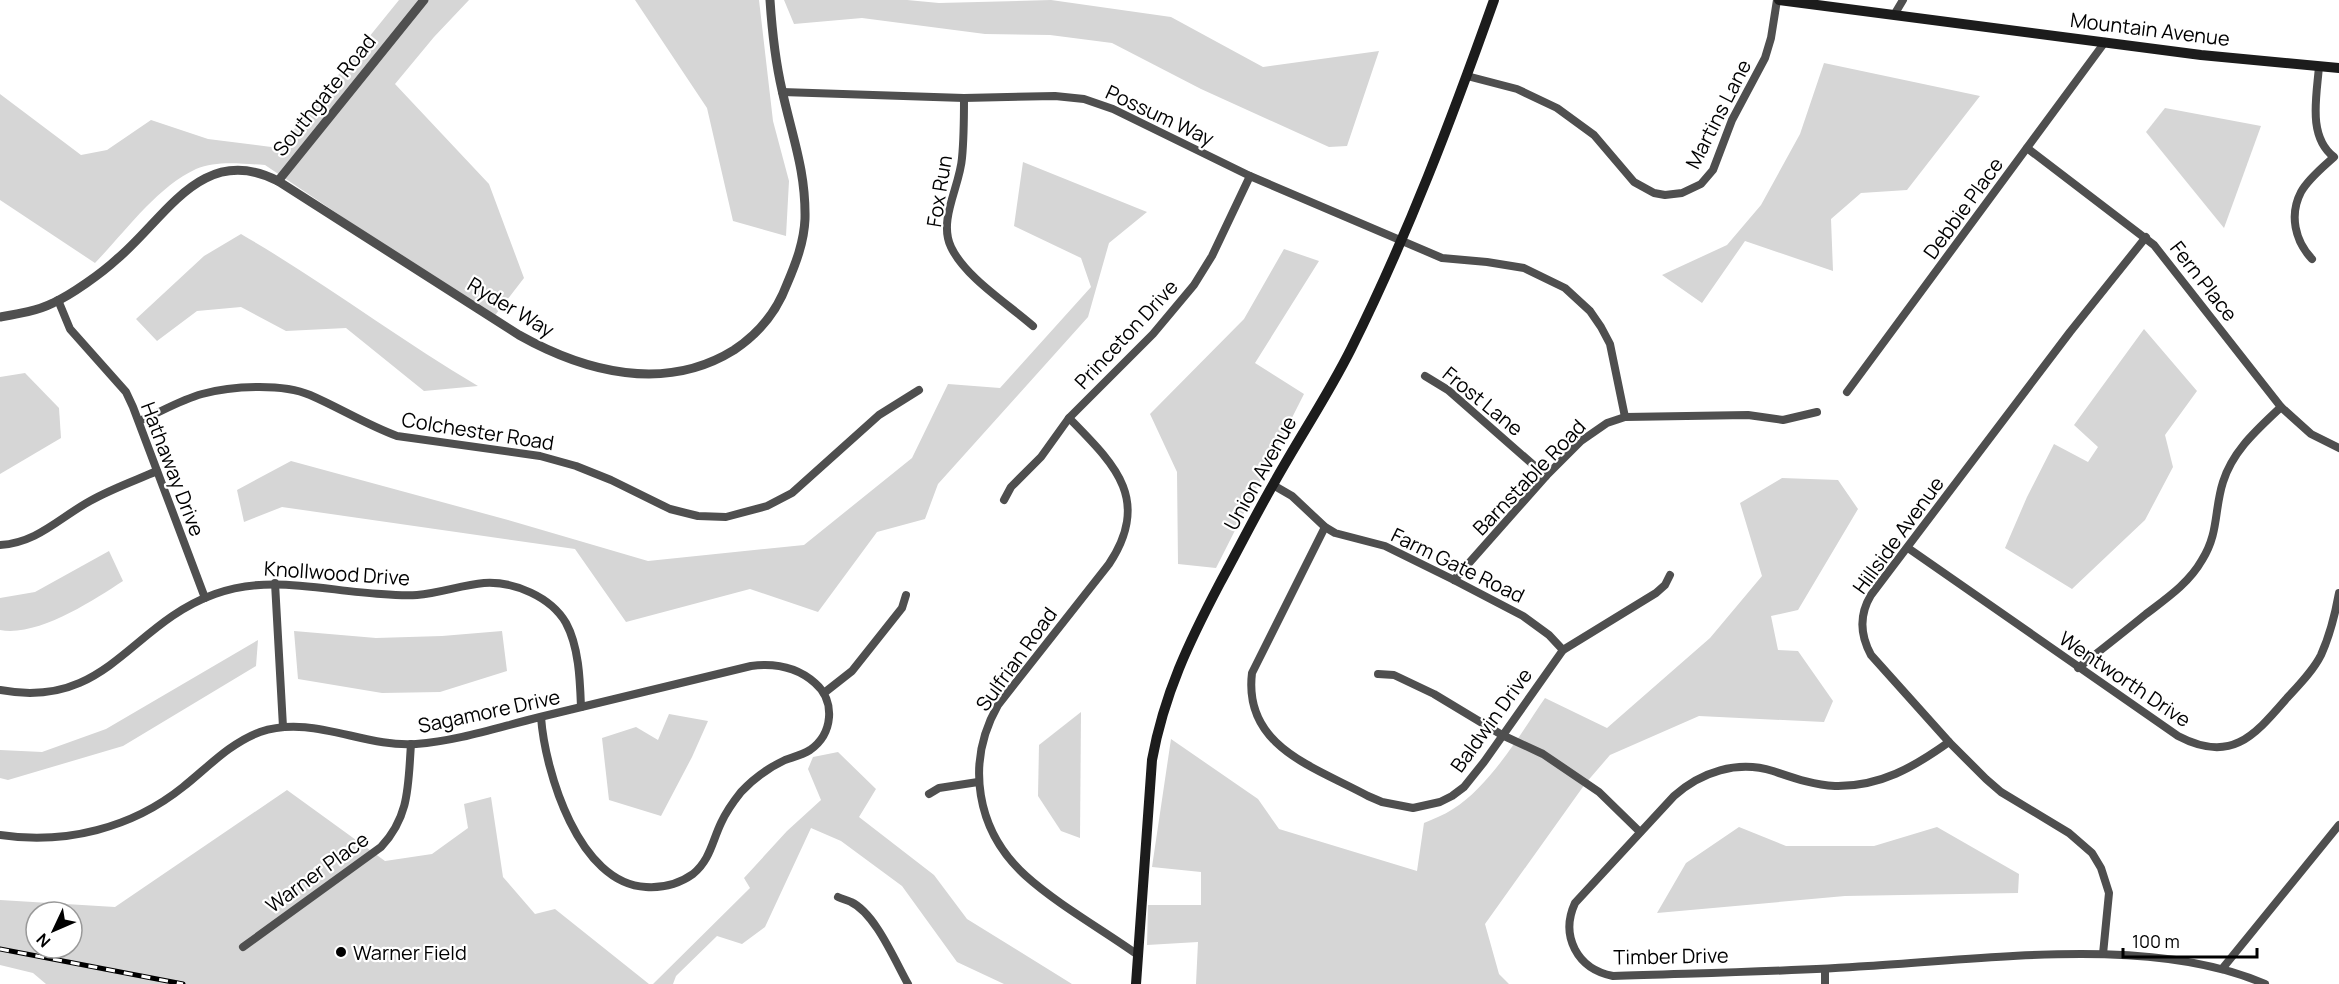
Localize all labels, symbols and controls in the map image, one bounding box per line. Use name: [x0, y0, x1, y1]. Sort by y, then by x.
street label: Mountain Avenue: [2069, 6, 2231, 52]
street label: Southgate Road: [266, 28, 382, 162]
street label: Martins Lane: [1679, 55, 1757, 173]
street label: Possum Way: [1102, 78, 1219, 152]
street label: Debbie Place: [1917, 152, 2009, 264]
street label: Fox Run: [920, 153, 958, 229]
street label: Fern Place: [2164, 235, 2244, 327]
street label: Ryder Way: [463, 271, 560, 344]
street label: Princeton Drive: [1068, 273, 1184, 395]
street label: Frost Lane: [1437, 360, 1529, 442]
street label: Hathaway Drive: [135, 398, 211, 540]
street label: Colchester Road: [400, 406, 556, 456]
street label: Union Avenue: [1217, 411, 1303, 535]
street label: Barnstable Road: [1467, 413, 1591, 541]
street label: Hillside Avenue: [1846, 471, 1950, 599]
street label: Farm Gate Road: [1387, 521, 1529, 609]
street label: Knollwood Drive: [263, 554, 411, 592]
street label: Sulfrian Road: [969, 602, 1063, 716]
street label: Wentworth Drive: [2054, 625, 2196, 733]
street label: Baldwin Drive: [1444, 662, 1538, 778]
street label: Sagamore Drive: [415, 683, 563, 739]
street label: Warner Place: [260, 825, 374, 919]
north arrow: [24, 900, 84, 960]
scale bar: [2123, 921, 2256, 959]
text: N: [31, 929, 55, 952]
text: 100 m: [2132, 929, 2180, 953]
place label: Warner Field: [353, 939, 467, 966]
street label: Timber Drive: [1613, 941, 1729, 971]
marker: Warner Field: [334, 945, 348, 959]

